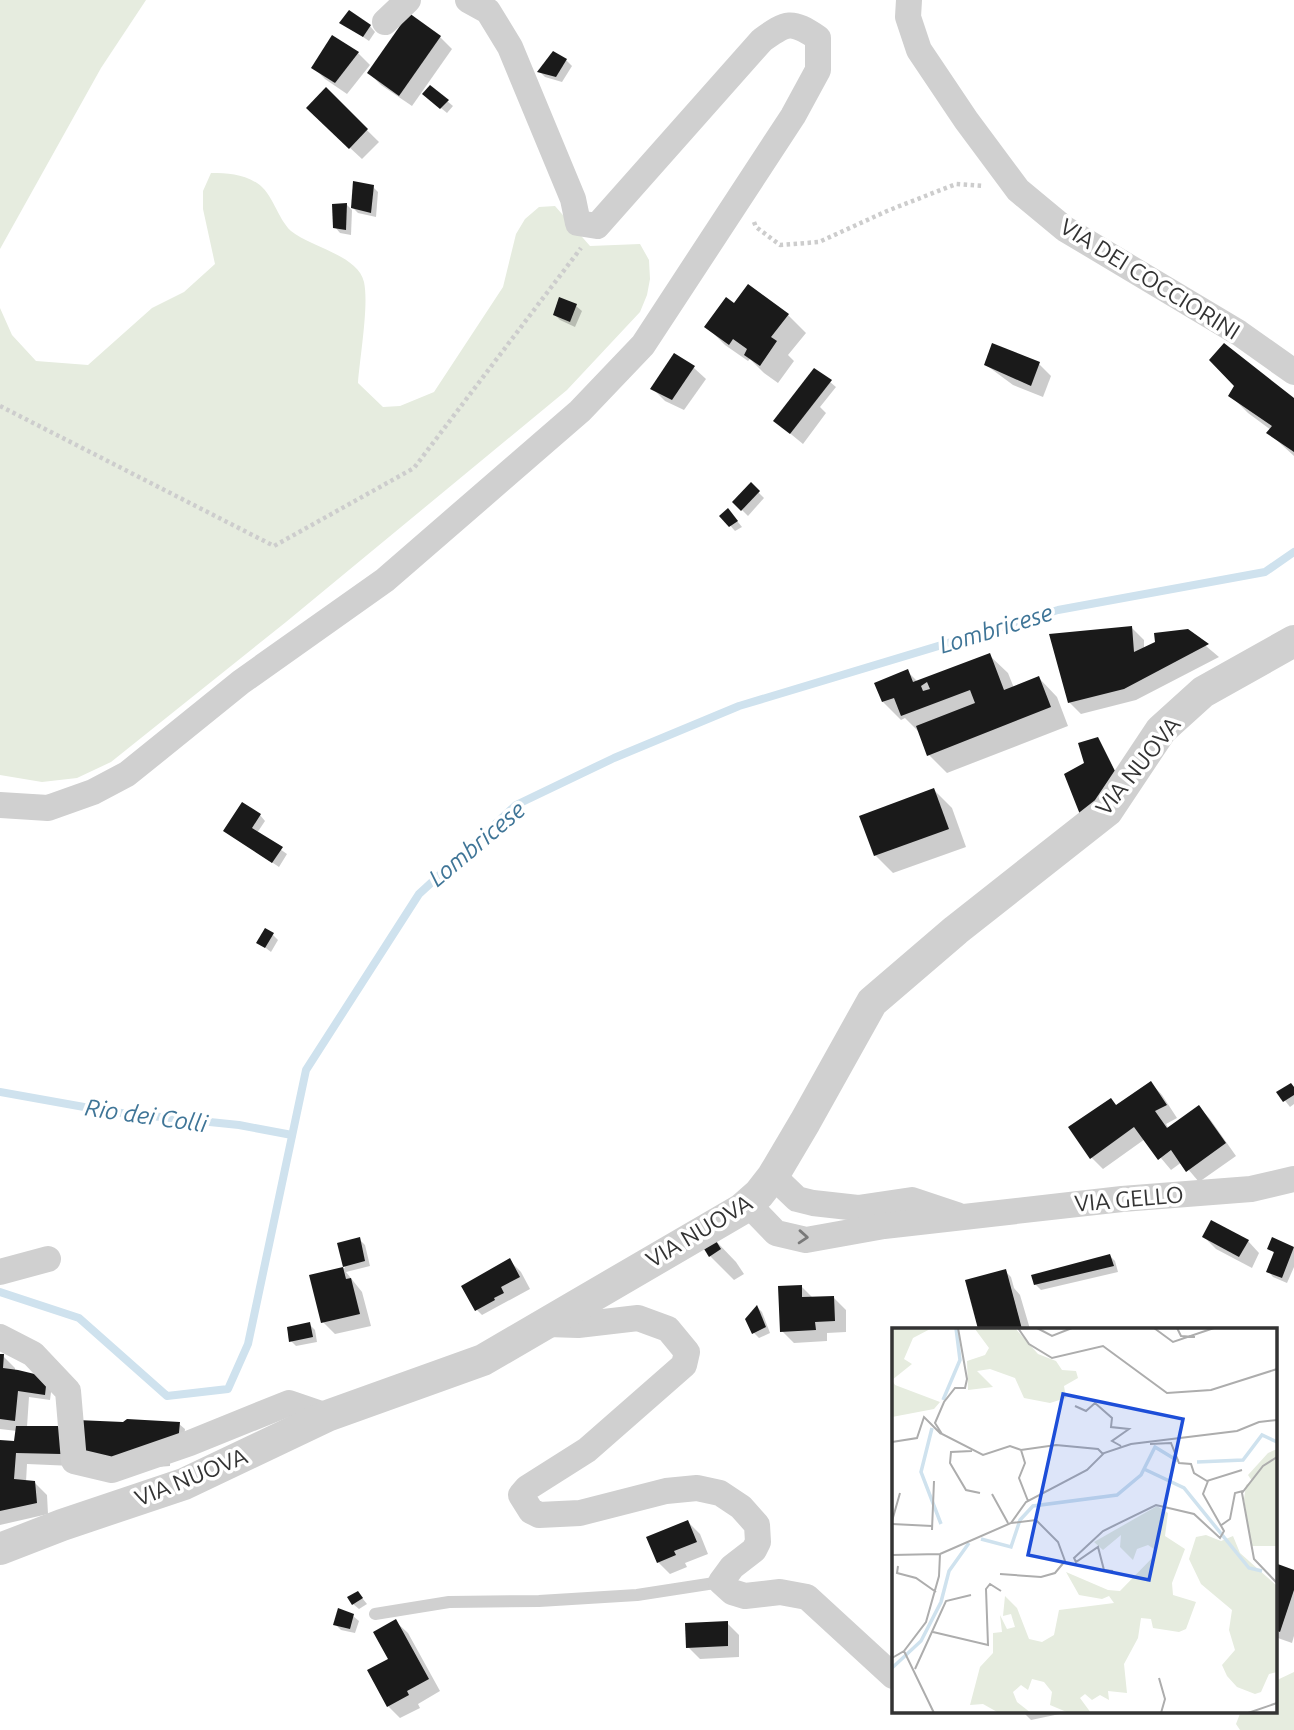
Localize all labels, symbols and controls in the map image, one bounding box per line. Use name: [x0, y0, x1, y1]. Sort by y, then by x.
street label: VIA DEI COCCIORINI: [1056, 213, 1245, 344]
water label: Lombricese: [936, 598, 1056, 659]
street label: VIA NUOVA: [1091, 712, 1185, 820]
water label: Lombricese: [423, 796, 530, 892]
water label: Rio dei Colli: [83, 1094, 210, 1138]
street label: VIA GELLO: [1073, 1181, 1185, 1216]
street label: VIA NUOVA: [641, 1189, 756, 1272]
one-way arrow: [798, 1229, 809, 1244]
inset map: [892, 1328, 1276, 1712]
street label: VIA NUOVA: [131, 1443, 251, 1510]

